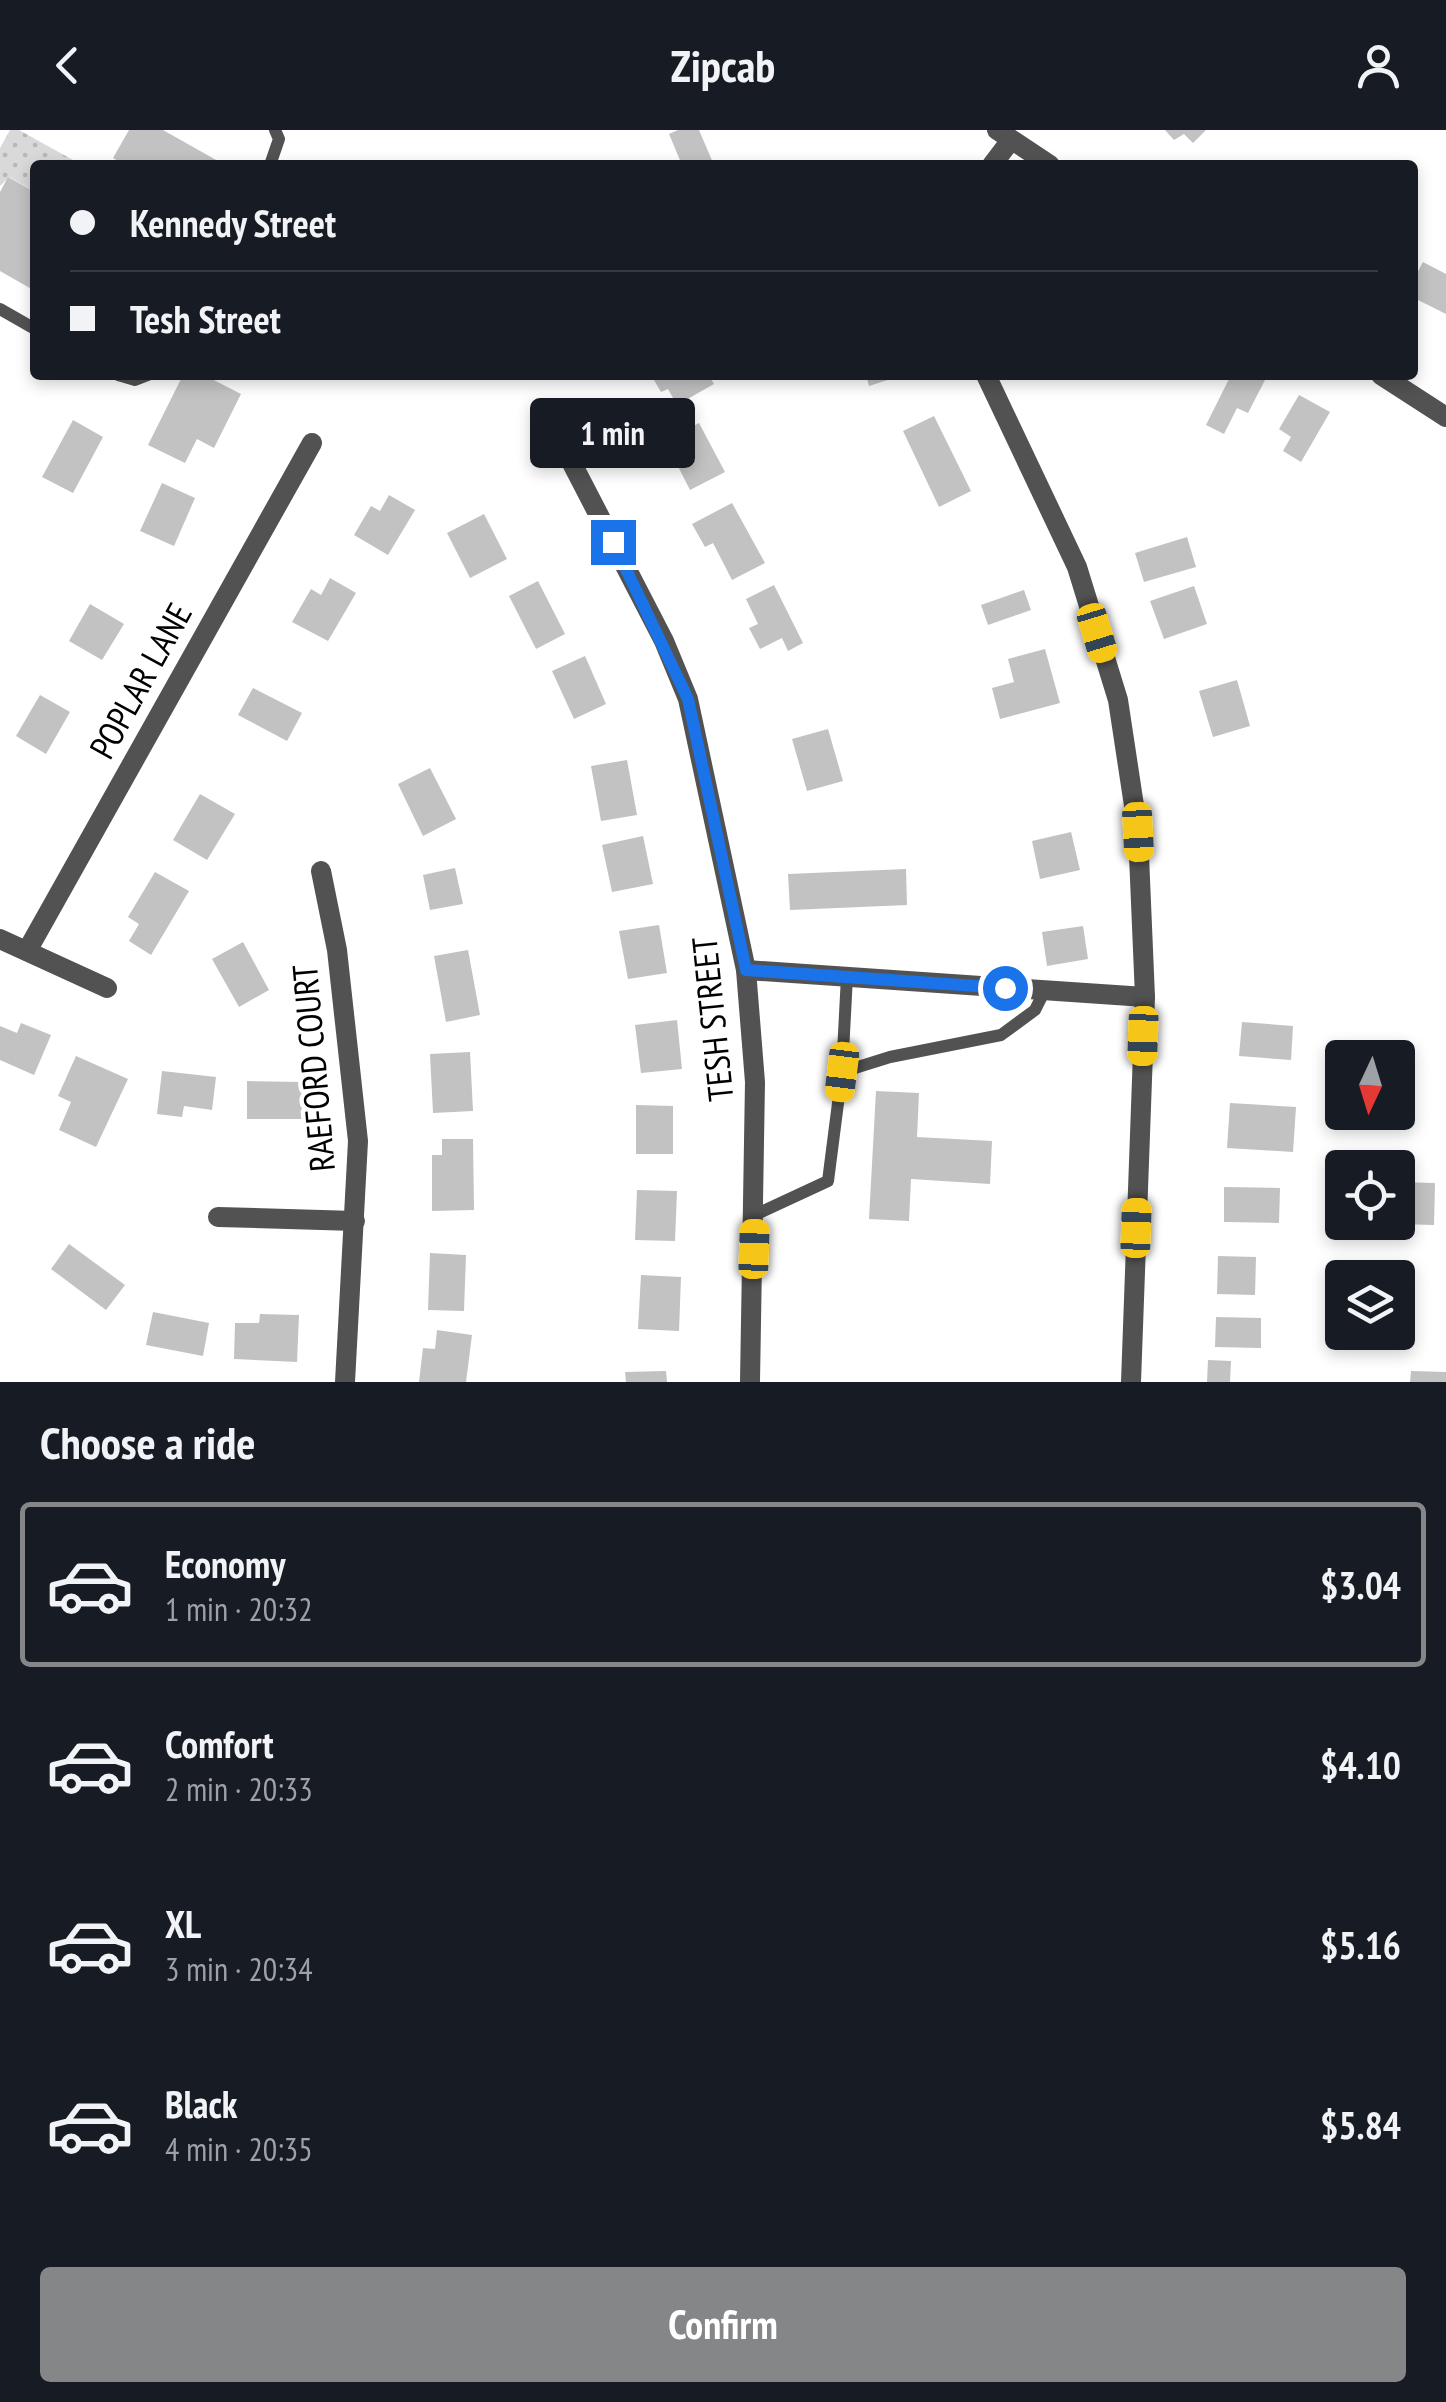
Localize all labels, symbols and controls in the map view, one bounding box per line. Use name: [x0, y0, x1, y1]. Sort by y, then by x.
text: Zipcab: [671, 36, 775, 94]
icon: back: [40, 38, 95, 93]
icon: person: [1351, 38, 1406, 93]
text: Kennedy Street: [130, 198, 336, 247]
text: Tesh Street: [130, 294, 281, 343]
callout: 1 min: [530, 397, 696, 467]
text: 1 min: [580, 412, 645, 454]
route end: [591, 520, 636, 565]
street label: POPLAR LANE: [79, 595, 202, 766]
car: [1074, 600, 1120, 666]
car: [1121, 801, 1155, 863]
street label: TESH STREET: [680, 934, 743, 1104]
street label: RAEFORD COURT: [281, 962, 345, 1173]
route start: [983, 966, 1028, 1011]
car: [1127, 1005, 1159, 1067]
car: [823, 1040, 861, 1104]
north arrow: [1325, 1040, 1415, 1130]
map controls: [1325, 1040, 1415, 1350]
button: locate: [1325, 1150, 1415, 1240]
car: [1120, 1197, 1152, 1259]
car: [738, 1218, 770, 1280]
button: layers: [1325, 1260, 1415, 1350]
text: Choose a ride: [40, 1413, 255, 1471]
text: Economy: [165, 1539, 285, 1588]
icon: car: [45, 1540, 135, 1630]
text: $3.04: [1320, 1560, 1401, 1609]
text: 1 min · 20:32: [165, 1588, 313, 1630]
text: Comfort: [165, 1719, 274, 1768]
icon: car: [45, 1720, 135, 1810]
text: $4.10: [1320, 1740, 1401, 1789]
text: 2 min · 20:33: [165, 1768, 313, 1810]
text: XL: [165, 1899, 201, 1948]
icon: car: [45, 1900, 135, 1990]
text: $5.16: [1320, 1920, 1401, 1969]
text: 3 min · 20:34: [165, 1948, 313, 1990]
text: Black: [165, 2079, 238, 2128]
icon: car: [45, 2080, 135, 2170]
text: $5.84: [1320, 2100, 1401, 2149]
text: 4 min · 20:35: [165, 2128, 313, 2170]
button: Confirm: [40, 2267, 1406, 2382]

